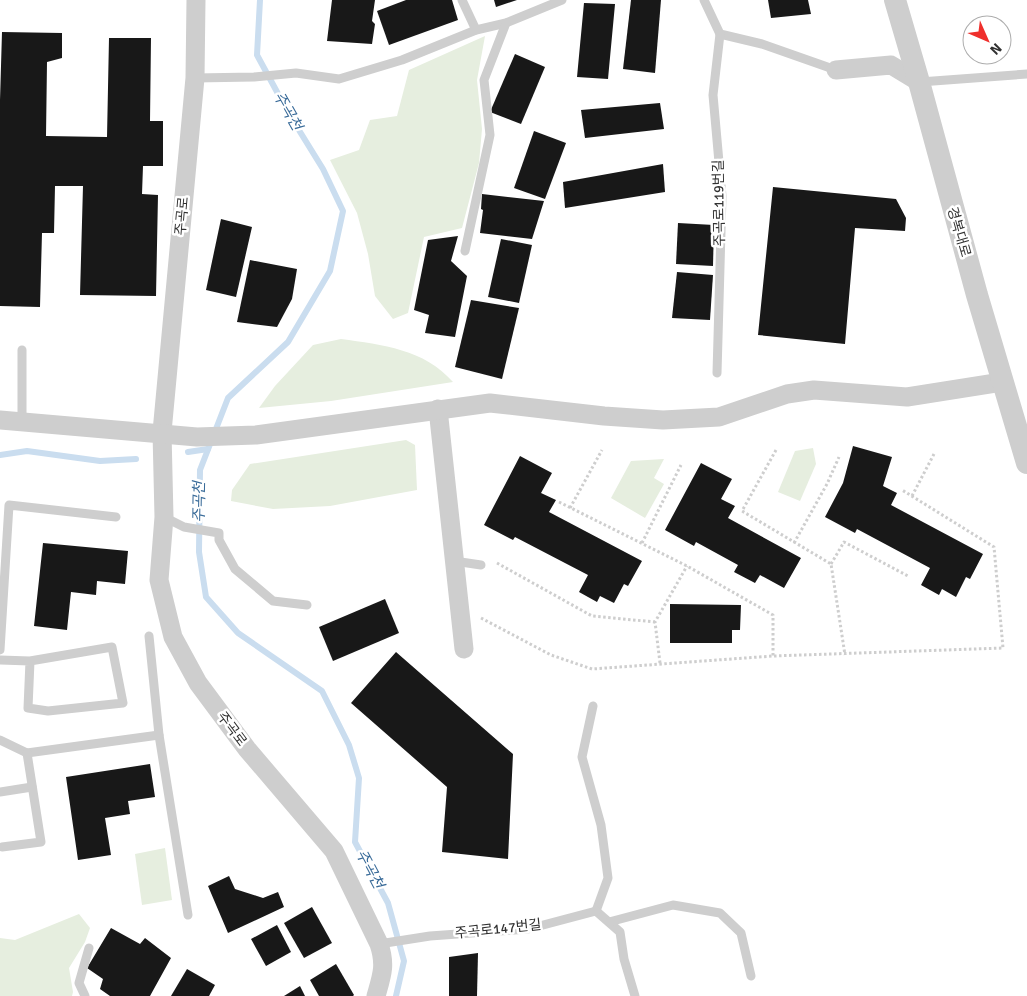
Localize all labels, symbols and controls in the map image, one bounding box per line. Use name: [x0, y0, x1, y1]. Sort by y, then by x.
north arrow: [962, 15, 1012, 65]
text: N: [986, 39, 1005, 58]
water label: 주곡천: [270, 89, 307, 135]
street label: 주곡로119번길: [710, 159, 728, 247]
street label: 주곡로: [172, 196, 192, 236]
street label: 경복대로: [944, 205, 974, 259]
water label: 주곡천: [190, 479, 208, 523]
street label: 주곡로: [214, 708, 250, 750]
water label: 주곡천: [352, 846, 389, 893]
street label: 주곡로147번길: [454, 916, 542, 942]

